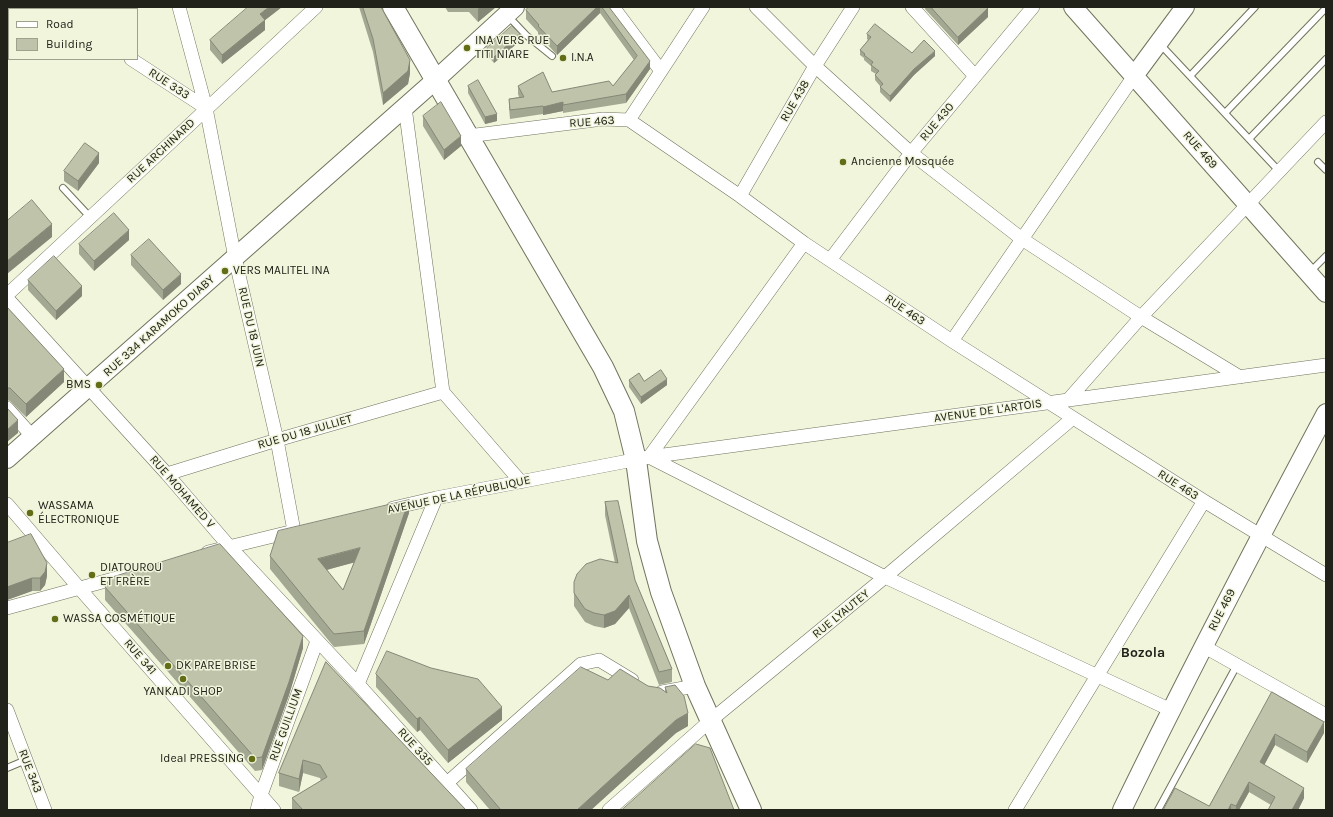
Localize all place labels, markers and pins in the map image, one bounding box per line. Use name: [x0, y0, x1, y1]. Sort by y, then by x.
place label: INA VERS RUE TITI NIARE: [475, 34, 549, 62]
marker: INA VERS RUE TITI NIARE: [462, 43, 472, 53]
place label: I.N.A: [571, 51, 594, 65]
marker: I.N.A: [558, 53, 568, 63]
place label: Ancienne Mosquée: [851, 155, 954, 169]
marker: Ancienne Mosquée: [838, 157, 848, 167]
place label: VERS MALITEL INA: [233, 264, 330, 278]
marker: VERS MALITEL INA: [220, 266, 230, 276]
place label: BMS: [66, 378, 91, 392]
marker: BMS: [94, 380, 104, 390]
place label: WASSAMA ÉLECTRONIQUE: [38, 499, 120, 527]
marker: WASSAMA ÉLECTRONIQUE: [25, 508, 35, 518]
place label: DIATOUROU ET FRÈRE: [100, 561, 162, 589]
marker: DIATOUROU ET FRÈRE: [87, 570, 97, 580]
place label: WASSA COSMÉTIQUE: [63, 612, 176, 626]
marker: WASSA COSMÉTIQUE: [50, 614, 60, 624]
place label: DK PARE BRISE: [176, 659, 256, 673]
marker: DK PARE BRISE: [163, 661, 173, 671]
marker: YANKADI SHOP: [178, 674, 188, 684]
place label: YANKADI SHOP: [144, 685, 222, 699]
place label: Ideal PRESSING: [160, 752, 244, 766]
marker: Ideal PRESSING: [247, 754, 257, 764]

